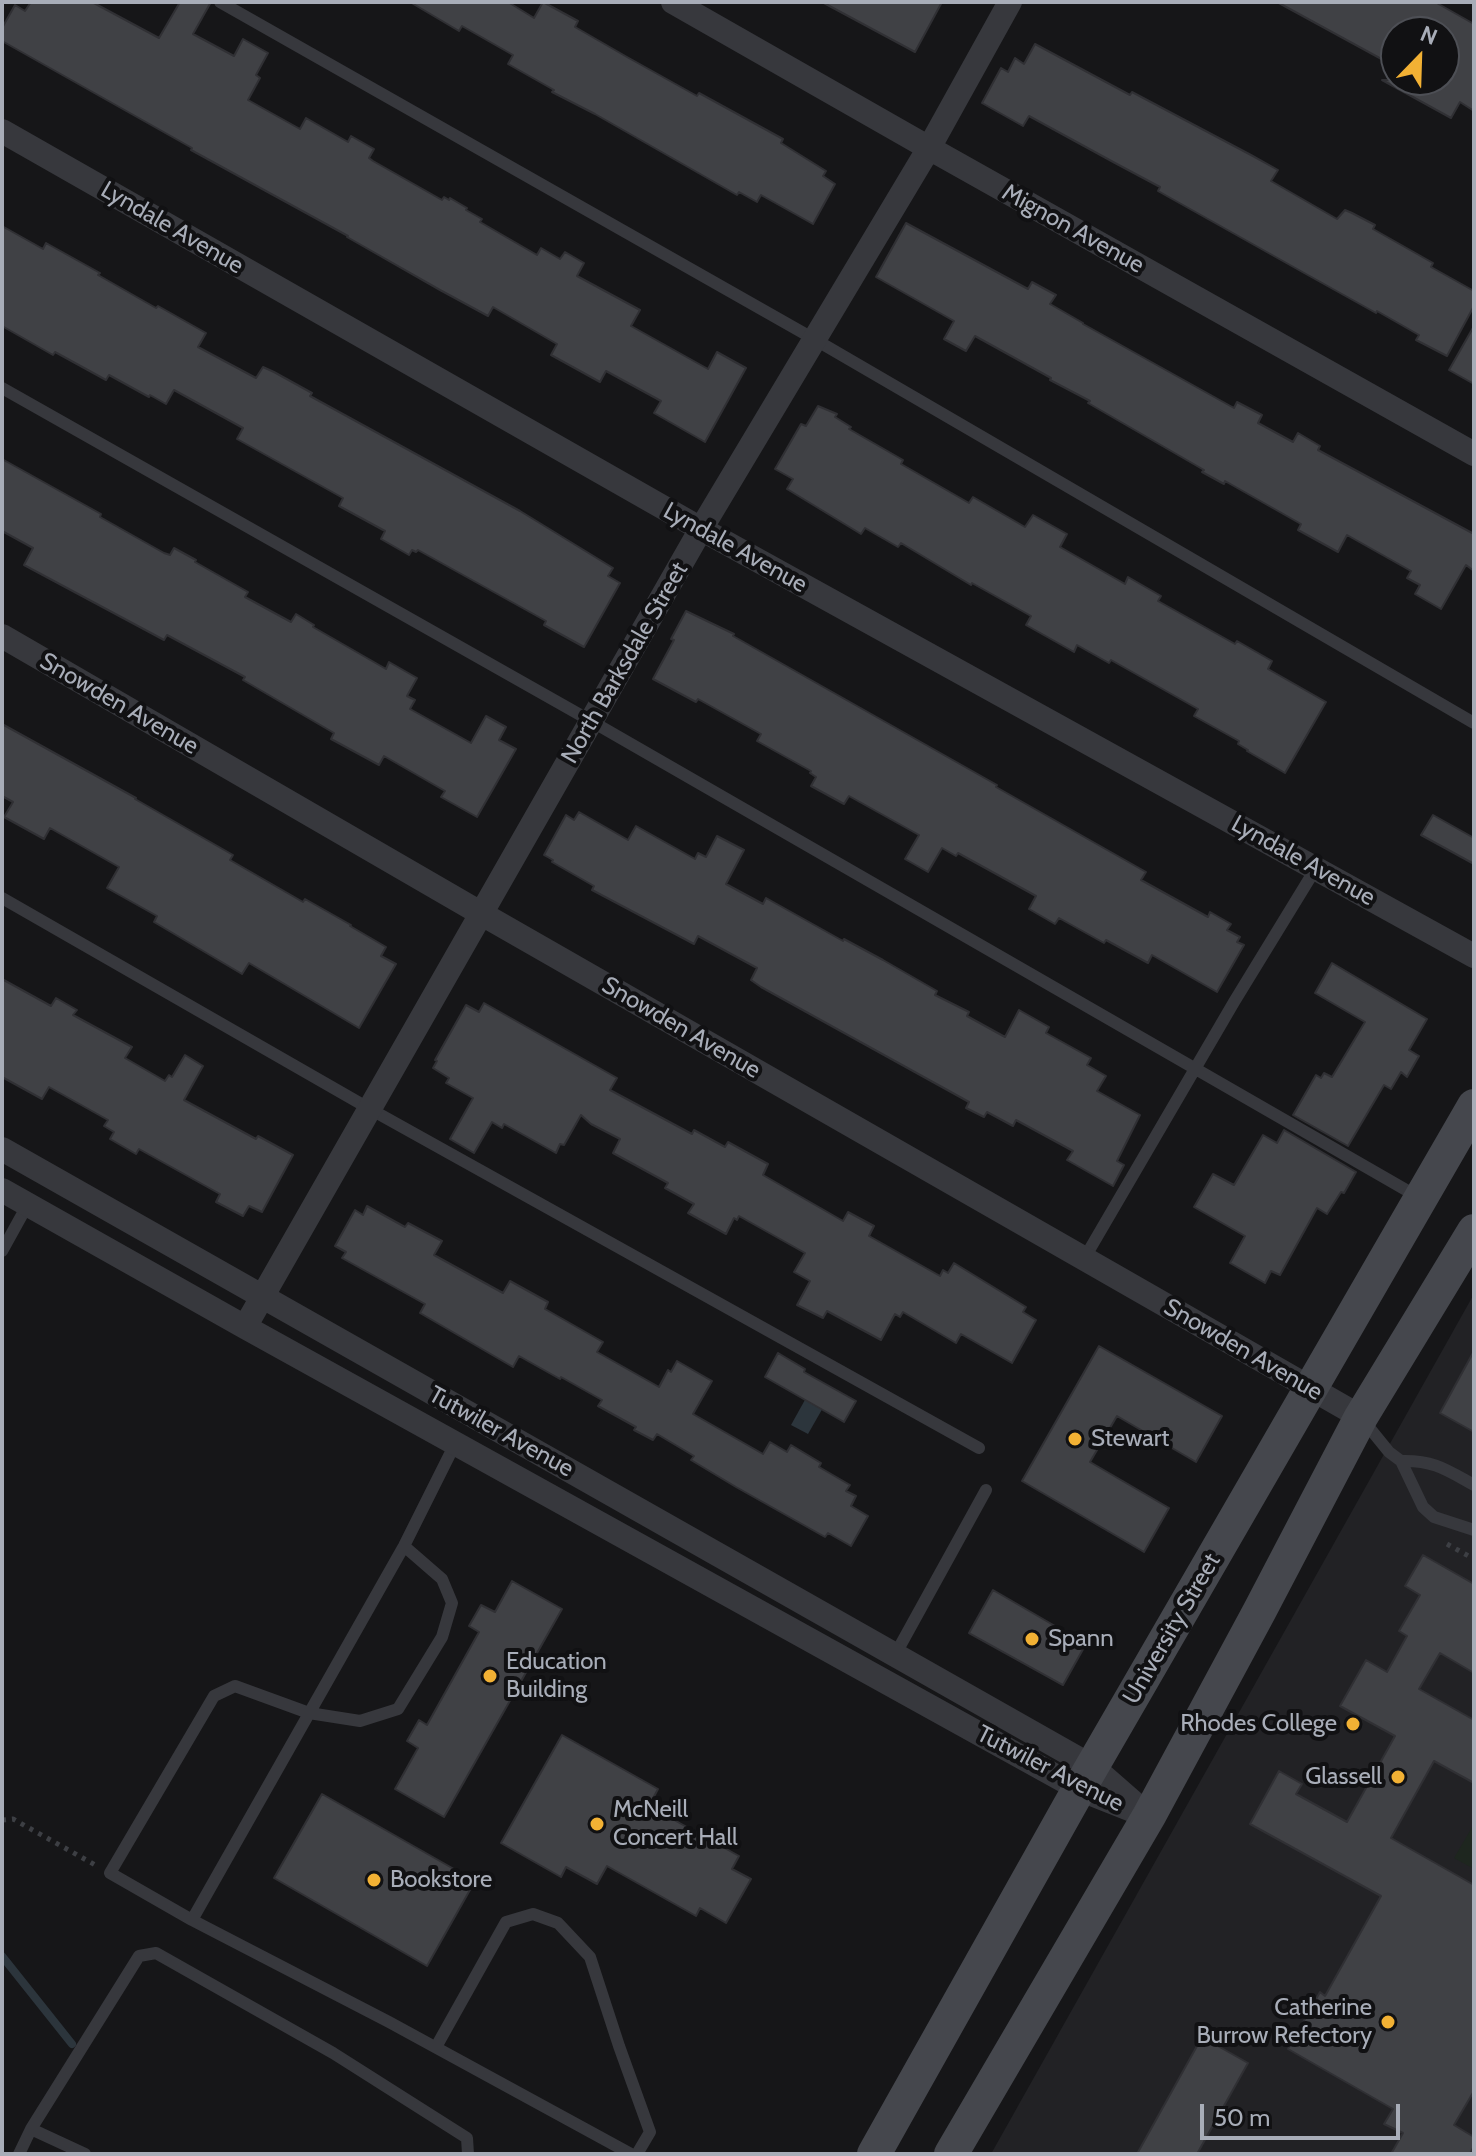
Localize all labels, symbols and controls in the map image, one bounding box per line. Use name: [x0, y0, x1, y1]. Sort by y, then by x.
north arrow: [1380, 16, 1460, 96]
text: N: [1416, 20, 1441, 51]
street label: Lyndale Avenue: [96, 176, 248, 280]
street label: Mignon Avenue: [997, 178, 1149, 280]
street label: Lyndale Avenue: [658, 497, 812, 599]
street label: North Barksdale Street: [556, 557, 694, 769]
street label: Snowden Avenue: [35, 647, 203, 761]
street label: Lyndale Avenue: [1226, 810, 1380, 912]
street label: Snowden Avenue: [597, 971, 765, 1085]
street label: Snowden Avenue: [1159, 1293, 1327, 1407]
street label: Tutwiler Avenue: [424, 1380, 578, 1484]
place label: Stewart: [1091, 1425, 1169, 1453]
marker: Stewart: [1066, 1430, 1084, 1448]
street label: University Street: [1117, 1549, 1227, 1709]
place label: Spann: [1048, 1625, 1114, 1653]
marker: Spann: [1023, 1630, 1041, 1648]
place label: Education Building: [506, 1648, 607, 1704]
marker: Education Building: [481, 1667, 499, 1685]
place label: Rhodes College: [1180, 1710, 1337, 1738]
marker: Rhodes College: [1344, 1715, 1362, 1733]
street label: Tutwiler Avenue: [972, 1720, 1128, 1818]
place label: Glassell: [1305, 1763, 1382, 1791]
marker: Glassell: [1389, 1768, 1407, 1786]
place label: McNeill Concert Hall: [613, 1796, 738, 1852]
marker: McNeill Concert Hall: [588, 1815, 606, 1833]
place label: Bookstore: [390, 1866, 492, 1894]
marker: Bookstore: [365, 1871, 383, 1889]
place label: Catherine Burrow Refectory: [1196, 1994, 1372, 2050]
marker: Catherine Burrow Refectory: [1379, 2013, 1397, 2031]
scale bar: [1204, 2088, 1404, 2138]
text: 50 m: [1214, 2103, 1270, 2132]

